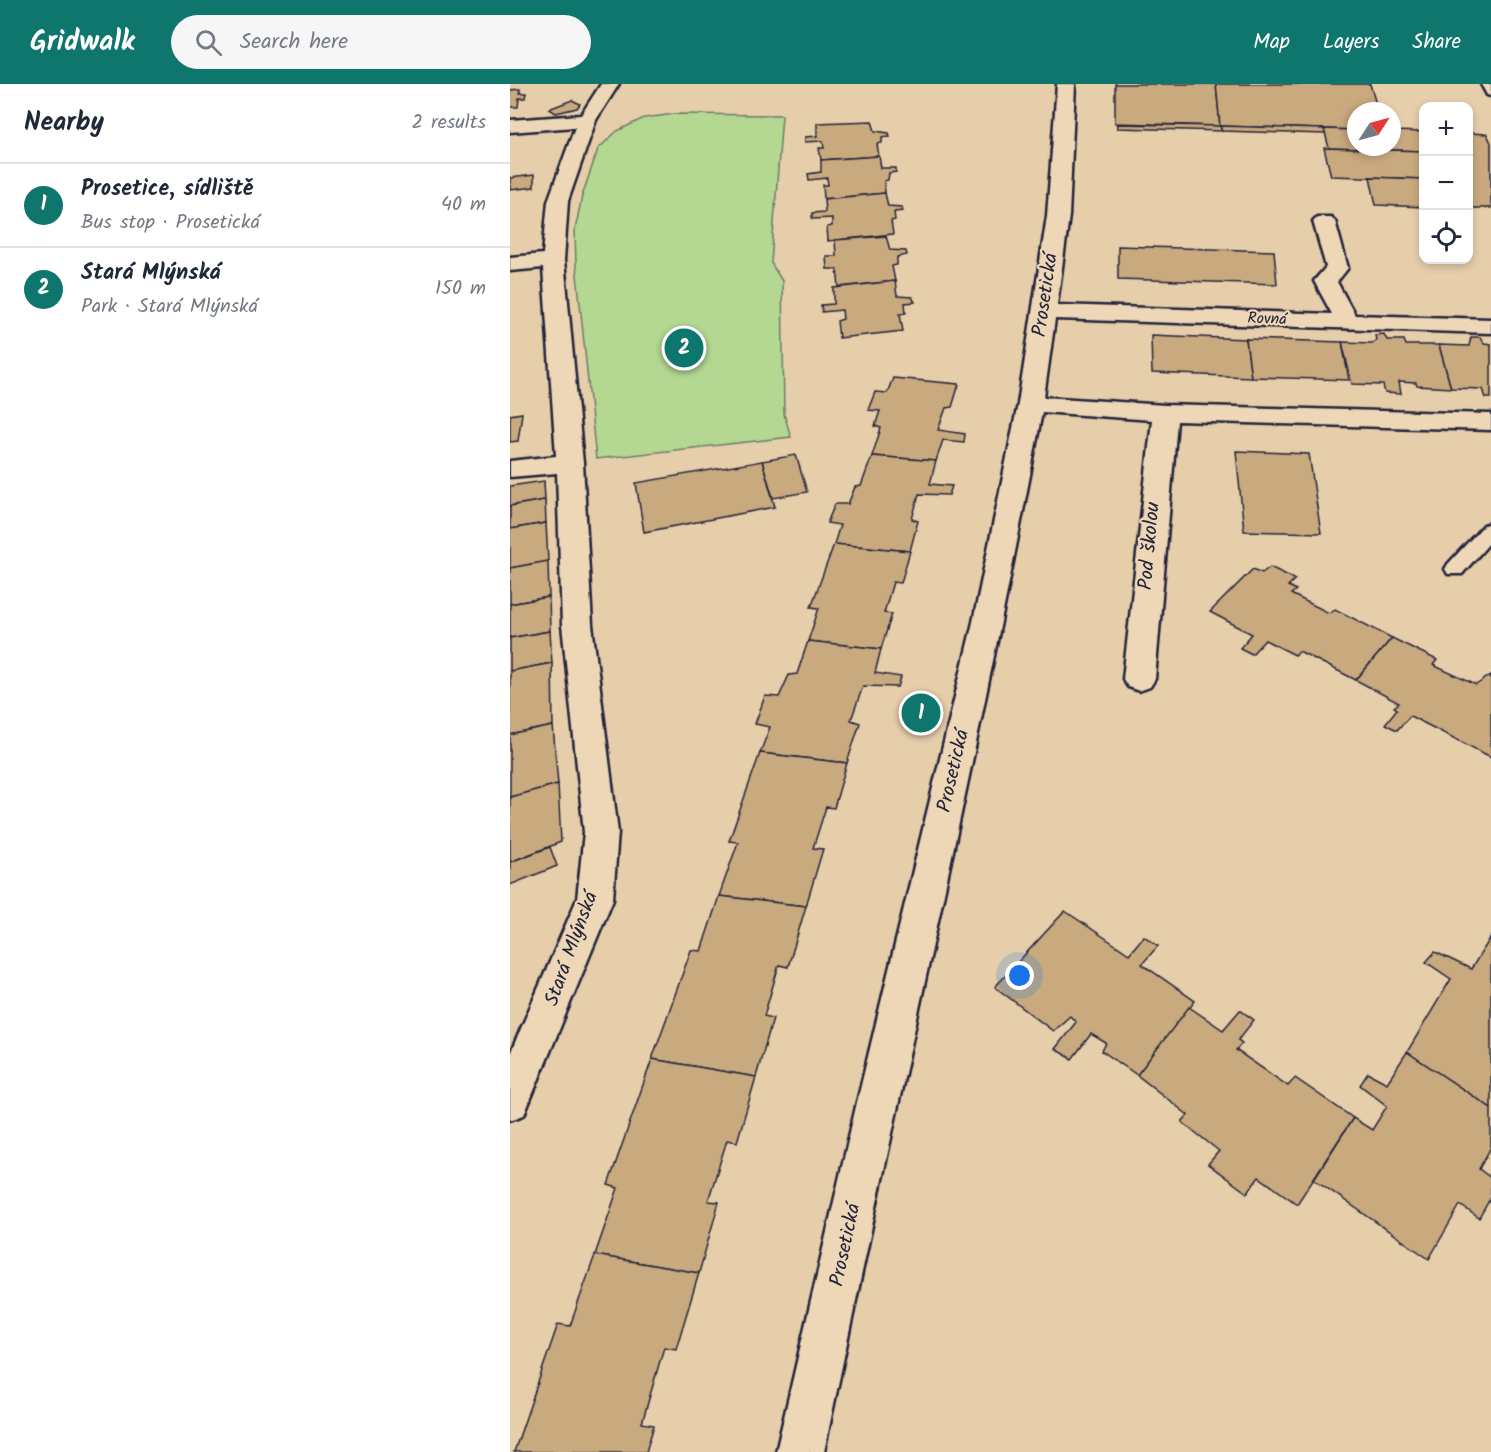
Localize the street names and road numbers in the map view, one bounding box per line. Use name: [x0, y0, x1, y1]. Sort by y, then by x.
street label: Prosetická: [1024, 249, 1068, 339]
street label: Rovná: [1247, 306, 1289, 332]
street label: Pod školou: [1130, 500, 1170, 591]
street label: Prosetická: [929, 725, 979, 816]
street label: Stará Mlýnská: [536, 886, 608, 1011]
street label: Prosetická: [822, 1199, 871, 1290]

